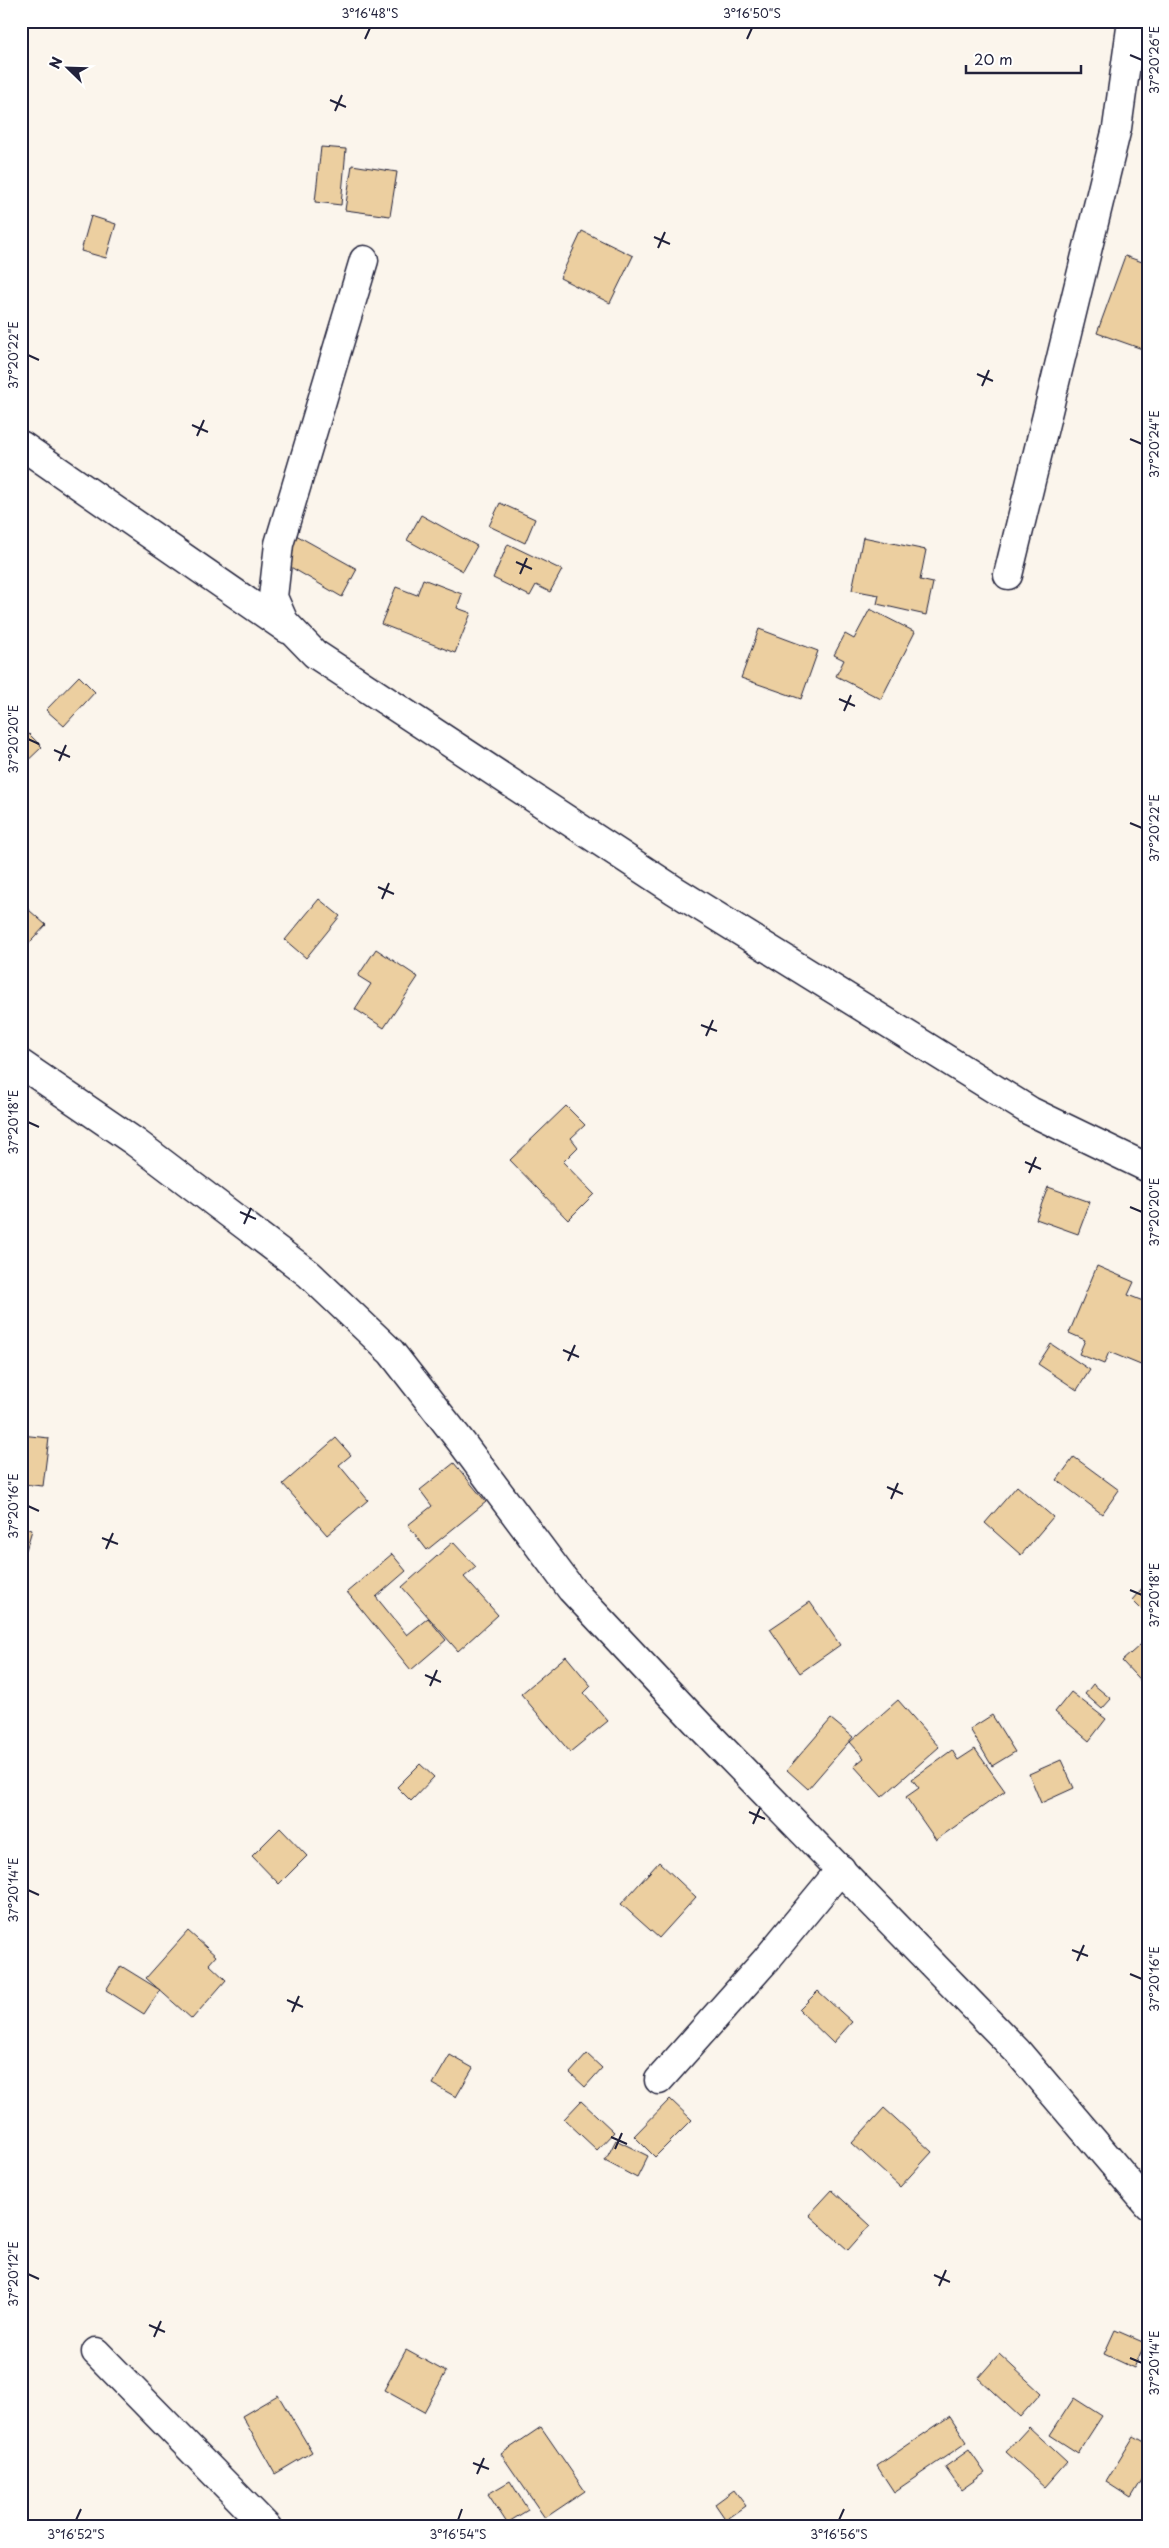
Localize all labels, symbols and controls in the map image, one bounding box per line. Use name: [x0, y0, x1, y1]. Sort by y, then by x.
text: 3°16'48"S: [341, 4, 399, 22]
text: 3°16'50"S: [723, 4, 781, 22]
text: 37°20'26"E: [1145, 26, 1163, 94]
north arrow: [42, 42, 92, 92]
scale bar: [966, 42, 1082, 74]
text: 20 m: [974, 47, 1013, 70]
text: N: [44, 54, 67, 72]
text: 37°20'22"E: [4, 321, 22, 389]
text: 37°20'24"E: [1145, 410, 1163, 478]
text: 37°20'20"E: [4, 705, 22, 773]
text: 37°20'22"E: [1145, 794, 1163, 862]
text: 37°20'18"E: [4, 1090, 22, 1154]
text: 37°20'20"E: [1145, 1178, 1163, 1246]
text: 37°20'16"E: [4, 1473, 22, 1539]
text: 37°20'18"E: [1145, 1563, 1163, 1627]
text: 37°20'14"E: [4, 1858, 22, 1922]
text: 37°20'16"E: [1145, 1946, 1163, 2012]
text: 37°20'12"E: [4, 2241, 22, 2307]
text: 37°20'14"E: [1145, 2331, 1163, 2395]
text: 3°16'52"S: [47, 2525, 105, 2543]
text: 3°16'54"S: [429, 2525, 487, 2543]
text: 3°16'56"S: [810, 2525, 868, 2543]

